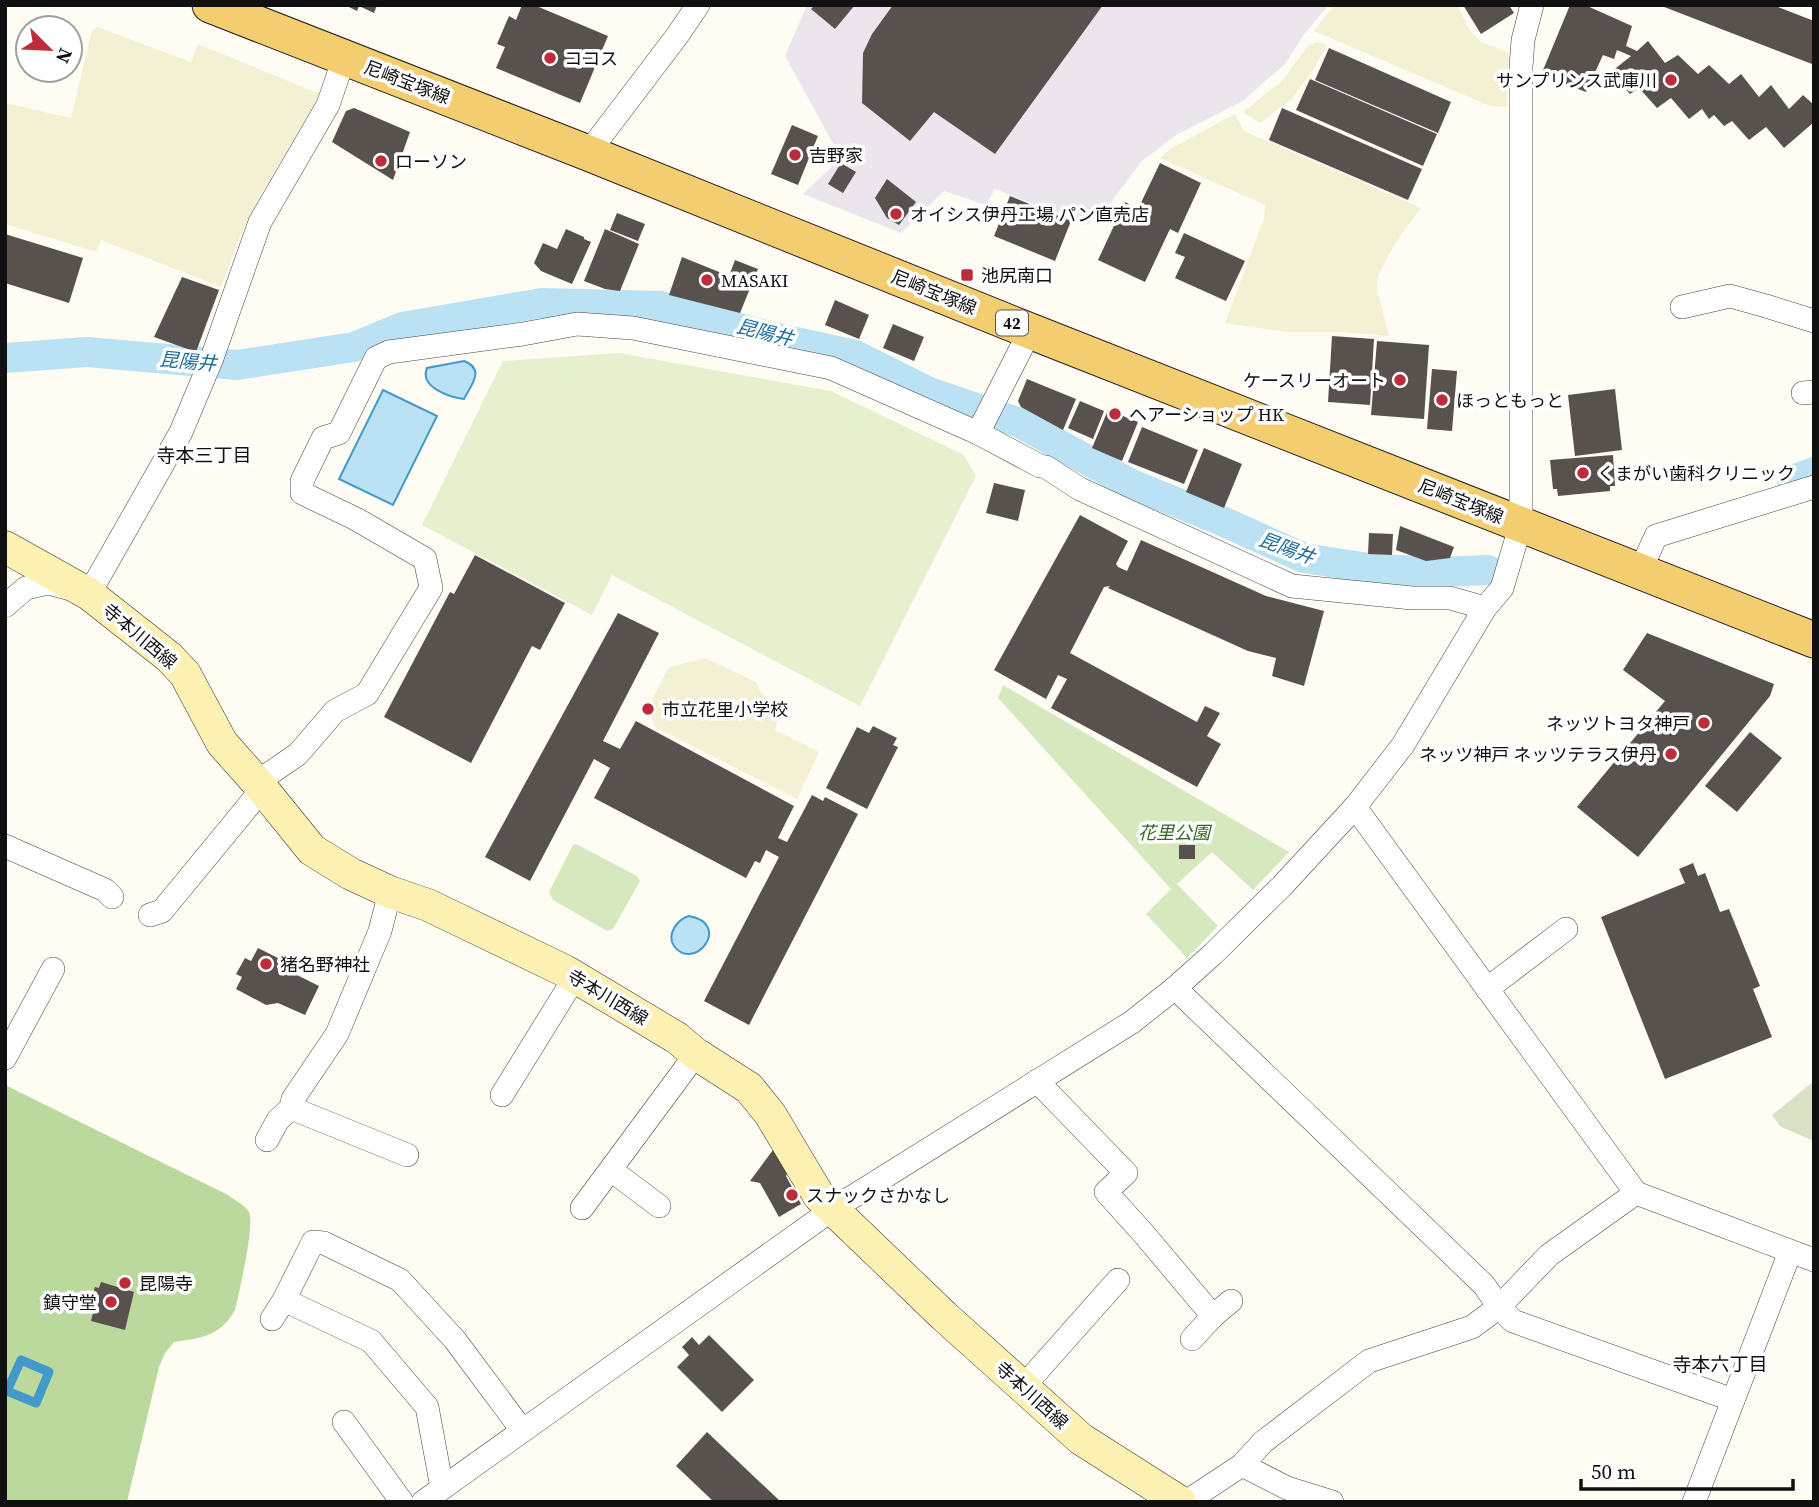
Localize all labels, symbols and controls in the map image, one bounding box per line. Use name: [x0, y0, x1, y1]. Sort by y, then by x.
north arrow: [14, 14, 84, 84]
text: N: [50, 44, 79, 68]
place label: ココス: [564, 46, 618, 71]
marker: ココス: [542, 50, 558, 66]
street label: 尼崎宝塚線: [361, 54, 453, 110]
place label: サンプリンス武庫川: [1496, 68, 1657, 93]
marker: サンプリンス武庫川: [1663, 72, 1679, 88]
place label: 吉野家: [809, 143, 863, 168]
marker: 吉野家: [787, 147, 803, 163]
place label: ローソン: [395, 149, 467, 174]
marker: ローソン: [373, 153, 389, 169]
place label: オイシス伊丹工場 パン直売店: [910, 202, 1149, 227]
marker: オイシス伊丹工場 パン直売店: [888, 206, 904, 222]
place label: 池尻南口: [981, 263, 1053, 288]
street label: 尼崎宝塚線: [888, 264, 980, 320]
marker: 池尻南口: [959, 267, 975, 283]
place label: MASAKI: [721, 268, 789, 293]
marker: MASAKI: [699, 272, 715, 288]
road number: 42: [996, 310, 1028, 336]
water label: 昆陽井: [734, 312, 798, 352]
water label: 昆陽井: [158, 346, 220, 377]
place label: ケースリーオート: [1243, 368, 1386, 393]
marker: ケースリーオート: [1392, 372, 1408, 388]
place label: ほっともっと: [1456, 388, 1564, 413]
marker: ほっともっと: [1434, 392, 1450, 408]
place label: ヘアーショップ HK: [1129, 402, 1284, 427]
marker: ヘアーショップ HK: [1107, 406, 1123, 422]
district label: 寺本三丁目: [156, 442, 252, 468]
place label: くまがい歯科クリニック: [1597, 461, 1795, 486]
marker: くまがい歯科クリニック: [1575, 465, 1591, 481]
street label: 尼崎宝塚線: [1415, 473, 1507, 529]
water label: 昆陽井: [1256, 526, 1320, 571]
street label: 寺本川西線: [97, 597, 183, 675]
place label: 市立花里小学校: [662, 697, 788, 722]
marker: 市立花里小学校: [640, 701, 656, 717]
place label: ネッツトヨタ神戸: [1546, 711, 1690, 736]
marker: ネッツトヨタ神戸: [1696, 715, 1712, 731]
place label: ネッツ神戸 ネッツテラス伊丹: [1419, 742, 1657, 767]
marker: ネッツ神戸 ネッツテラス伊丹: [1663, 746, 1679, 762]
park label: 花里公園: [1138, 820, 1213, 845]
place label: 猪名野神社: [280, 952, 370, 977]
marker: 猪名野神社: [258, 956, 274, 972]
street label: 寺本川西線: [563, 963, 653, 1031]
place label: スナックさかなし: [806, 1183, 950, 1208]
marker: スナックさかなし: [784, 1187, 800, 1203]
place label: 昆陽寺: [139, 1271, 193, 1296]
marker: 昆陽寺: [117, 1275, 133, 1291]
place label: 鎮守堂: [43, 1290, 97, 1315]
marker: 鎮守堂: [103, 1294, 119, 1310]
district label: 寺本六丁目: [1672, 1351, 1768, 1377]
street label: 寺本川西線: [990, 1356, 1074, 1434]
scale bar: [1581, 1448, 1793, 1492]
text: 50 m: [1591, 1457, 1636, 1486]

